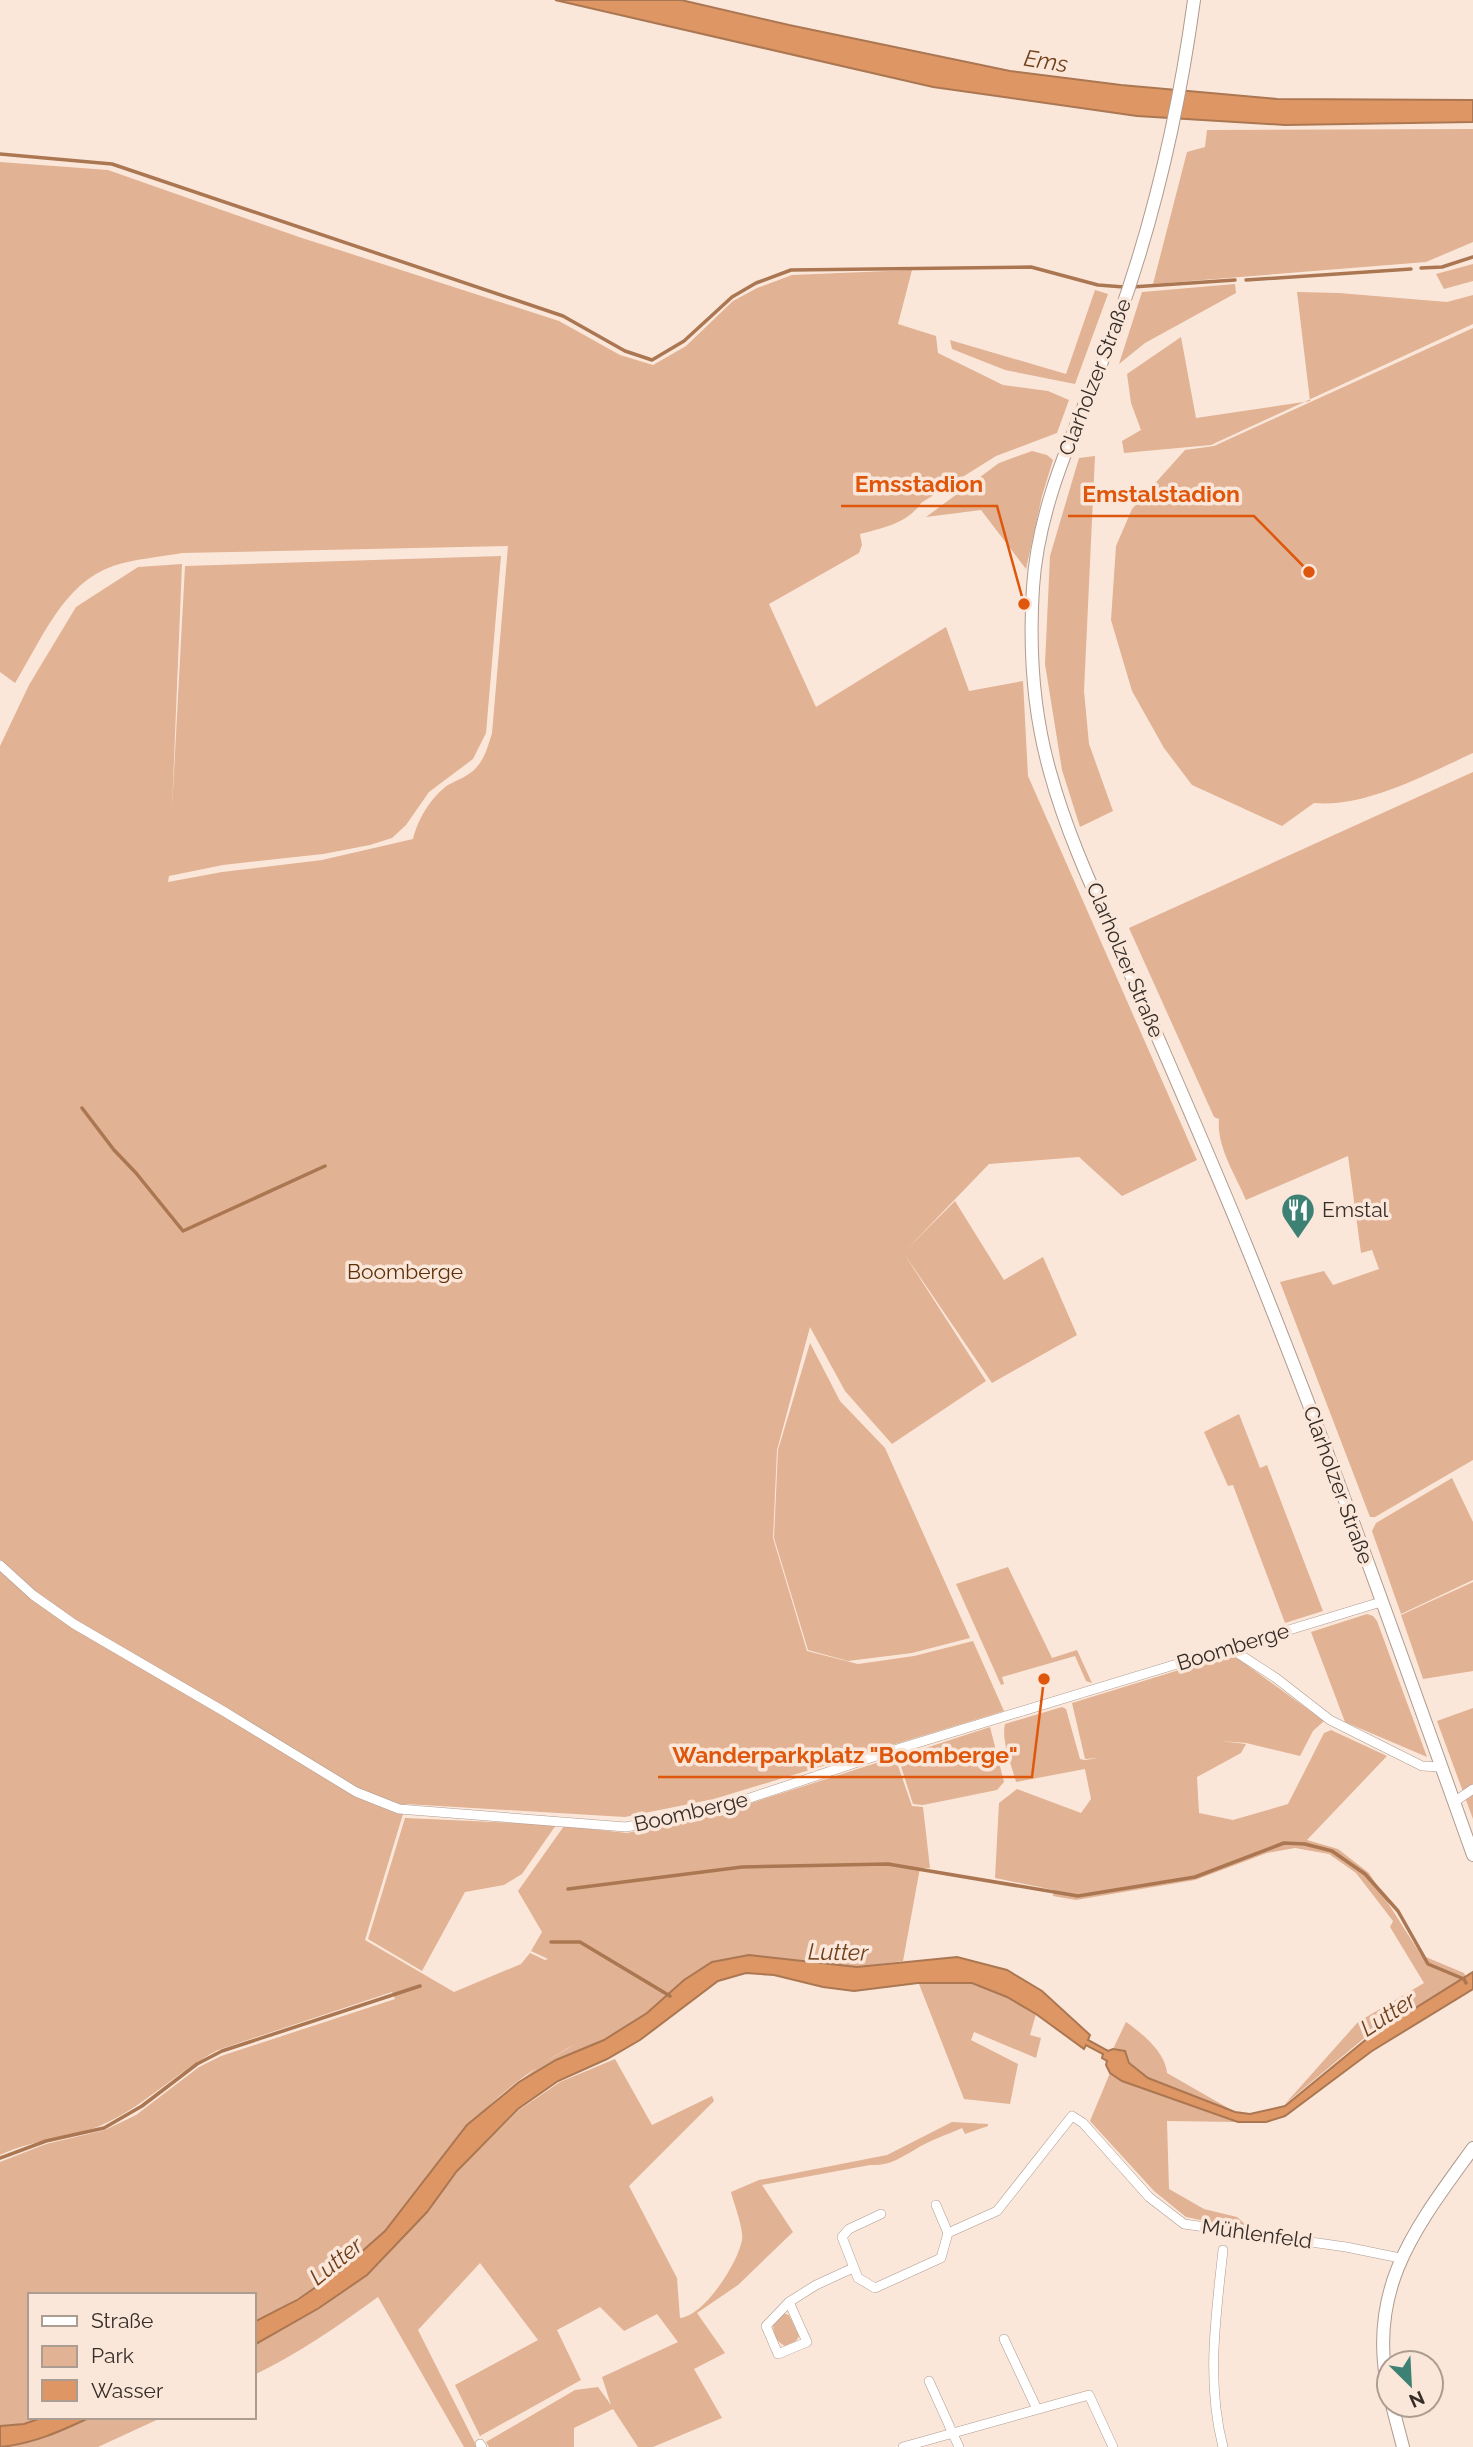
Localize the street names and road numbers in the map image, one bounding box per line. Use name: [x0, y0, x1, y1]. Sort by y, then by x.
street label: Clarholzer Straße: [1053, 295, 1136, 459]
street label: Clarholzer Straße: [1081, 878, 1169, 1041]
street label: Clarholzer Straße: [1298, 1402, 1379, 1567]
street label: Boomberge: [1174, 1618, 1292, 1675]
street label: Boomberge: [632, 1786, 750, 1837]
street label: Mühlenfeld: [1200, 2213, 1314, 2254]

